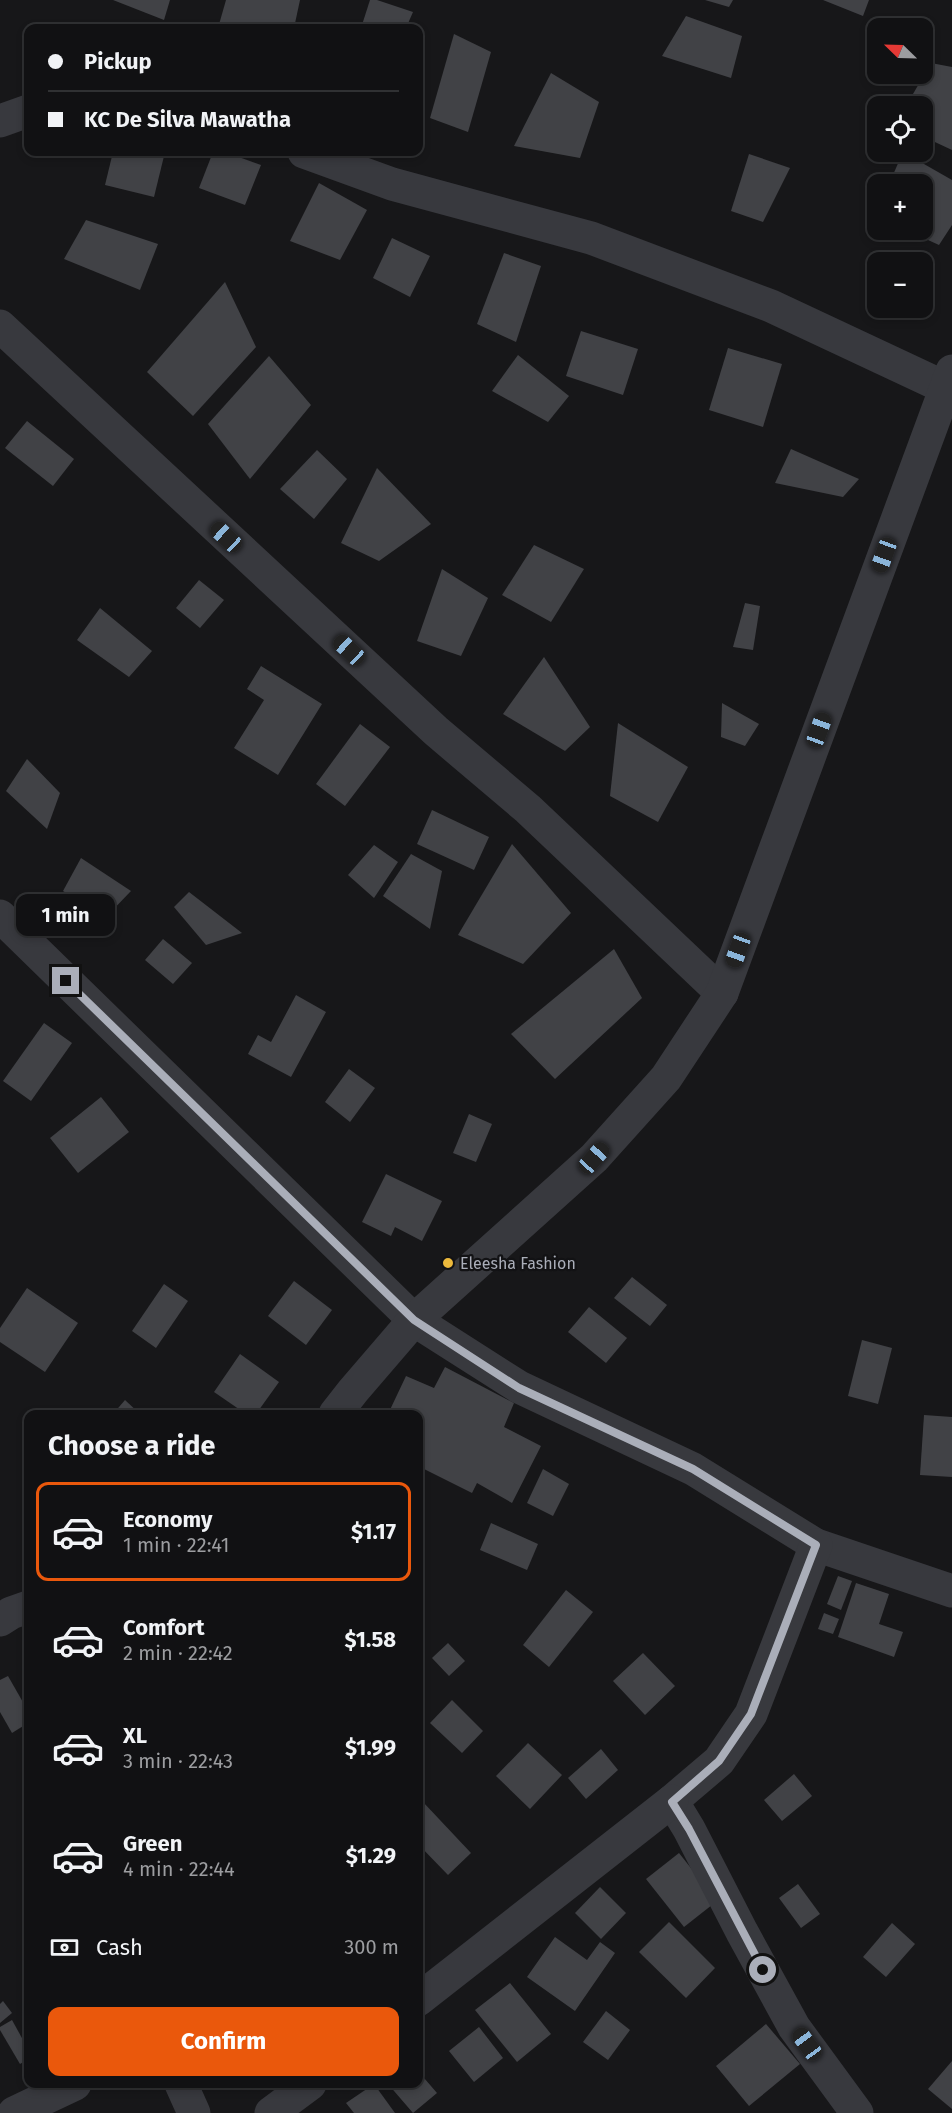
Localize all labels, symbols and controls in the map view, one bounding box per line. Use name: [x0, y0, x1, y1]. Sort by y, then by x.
north arrow: [867, 18, 933, 84]
map controls: [867, 18, 933, 318]
text: Pickup: [84, 48, 152, 75]
button: locate: [867, 96, 933, 162]
text: KC De Silva Mawatha: [84, 106, 291, 133]
button: +: [867, 174, 933, 240]
button: −: [867, 252, 933, 318]
car: [207, 518, 245, 556]
car: [869, 535, 899, 575]
car: [330, 631, 368, 669]
car: [804, 710, 834, 750]
callout: 1 min: [16, 894, 116, 936]
text: 1 min: [41, 903, 90, 927]
car: [723, 930, 753, 970]
route end: [52, 967, 79, 994]
car: [575, 1139, 613, 1177]
place label: Eleesha Fashion: [460, 1254, 576, 1273]
marker: Eleesha Fashion: [441, 1256, 455, 1270]
text: Choose a ride: [48, 1430, 215, 1462]
icon: car: [51, 1505, 105, 1559]
text: Economy: [123, 1506, 212, 1533]
text: $1.17: [351, 1518, 396, 1545]
text: 1 min · 22:41: [123, 1533, 230, 1557]
icon: car: [51, 1613, 105, 1667]
text: Comfort: [123, 1614, 204, 1641]
text: $1.58: [344, 1626, 396, 1653]
text: 2 min · 22:42: [123, 1641, 233, 1665]
icon: car: [51, 1721, 105, 1775]
text: XL: [123, 1722, 147, 1749]
text: $1.99: [345, 1734, 396, 1761]
text: 3 min · 22:43: [123, 1749, 233, 1773]
icon: car: [51, 1829, 105, 1883]
text: Green: [123, 1830, 182, 1857]
text: $1.29: [346, 1842, 396, 1869]
text: 4 min · 22:44: [123, 1857, 235, 1881]
icon: cash: [48, 1931, 81, 1964]
text: Cash: [96, 1934, 143, 1961]
text: 300 m: [344, 1935, 399, 1959]
route start: [749, 1956, 776, 1983]
button: Confirm: [48, 2007, 399, 2076]
car: [789, 2024, 825, 2064]

